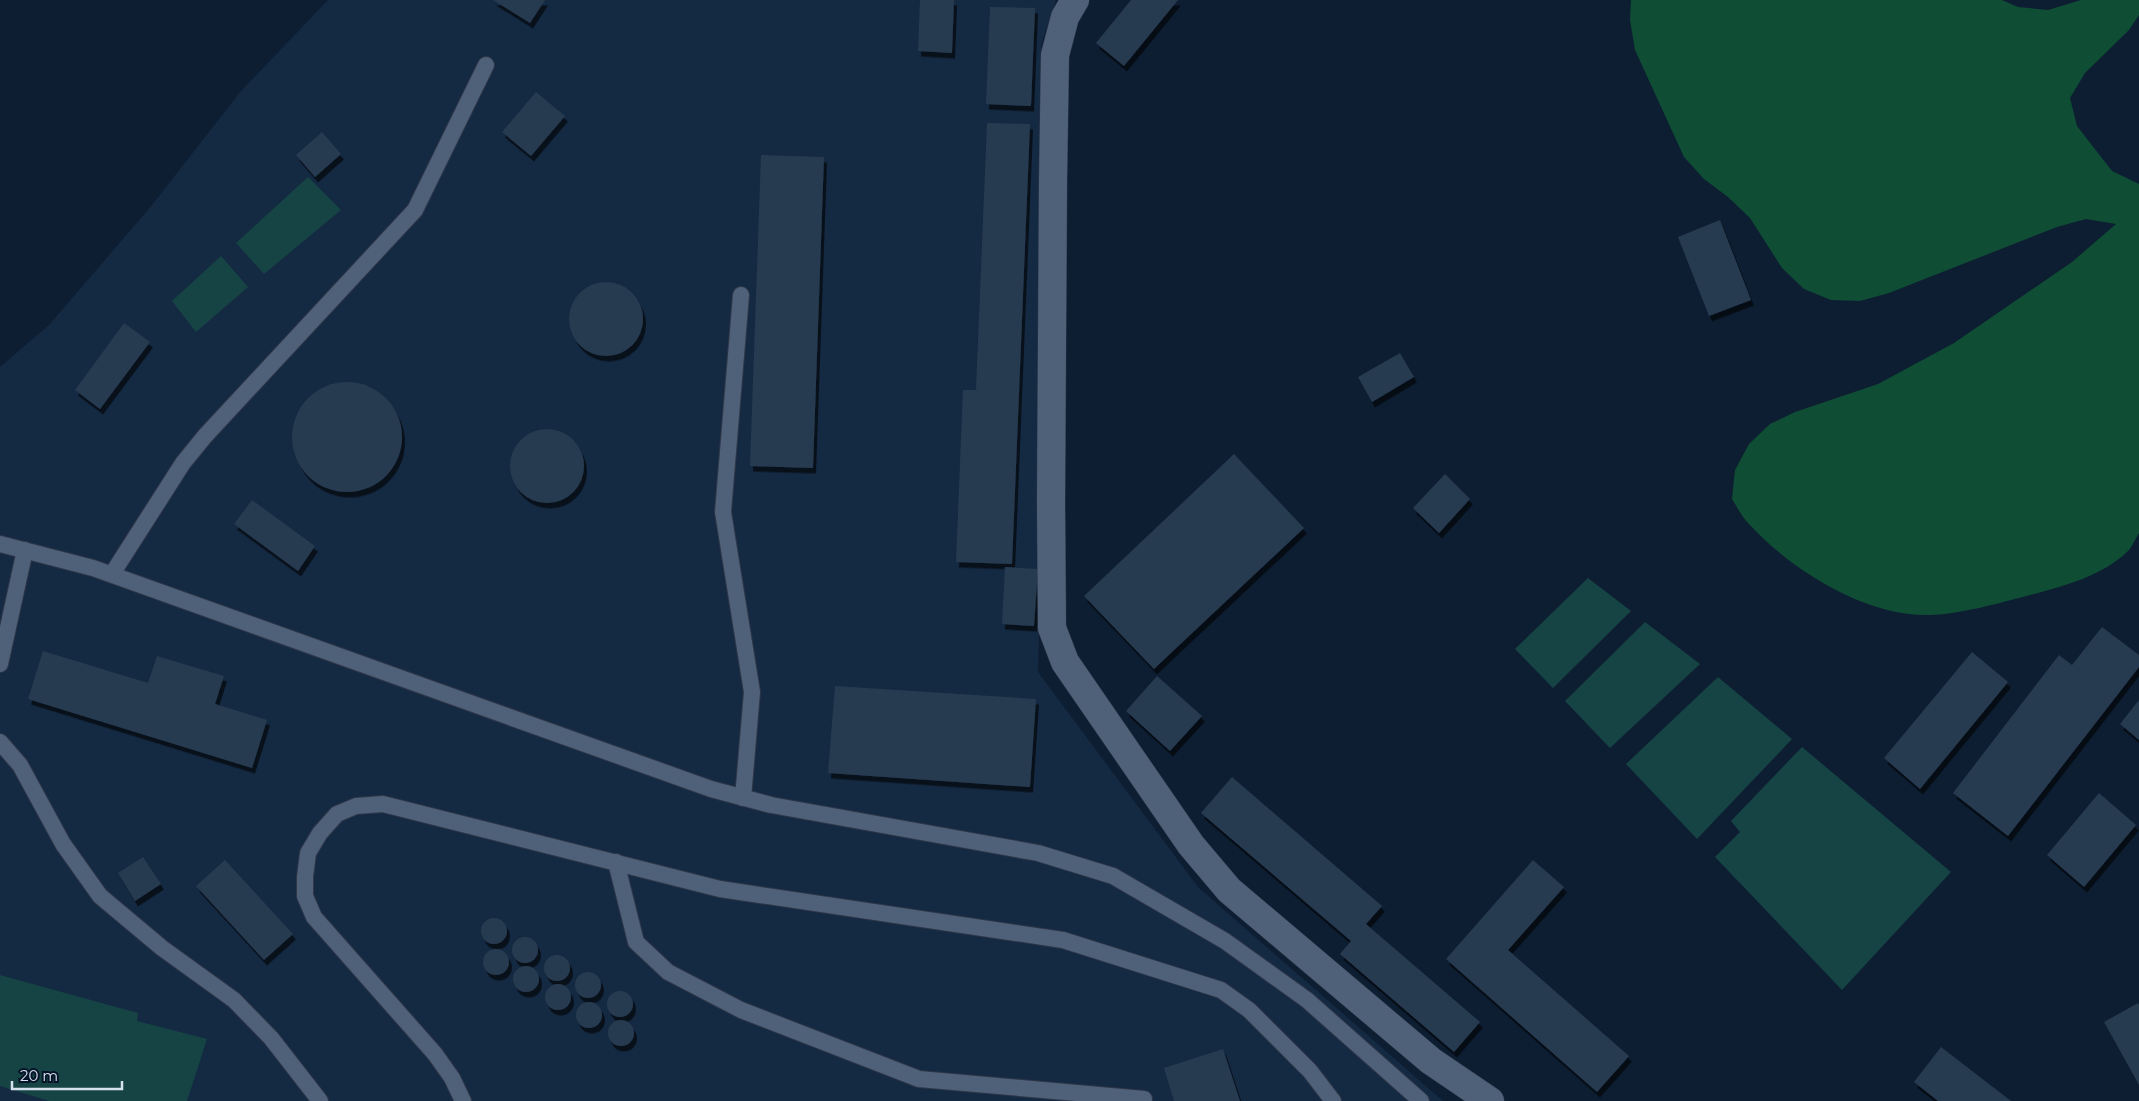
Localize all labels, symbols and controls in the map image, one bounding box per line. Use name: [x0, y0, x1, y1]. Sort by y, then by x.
scale bar: [12, 1058, 122, 1090]
text: 20 m: [20, 1066, 58, 1085]

